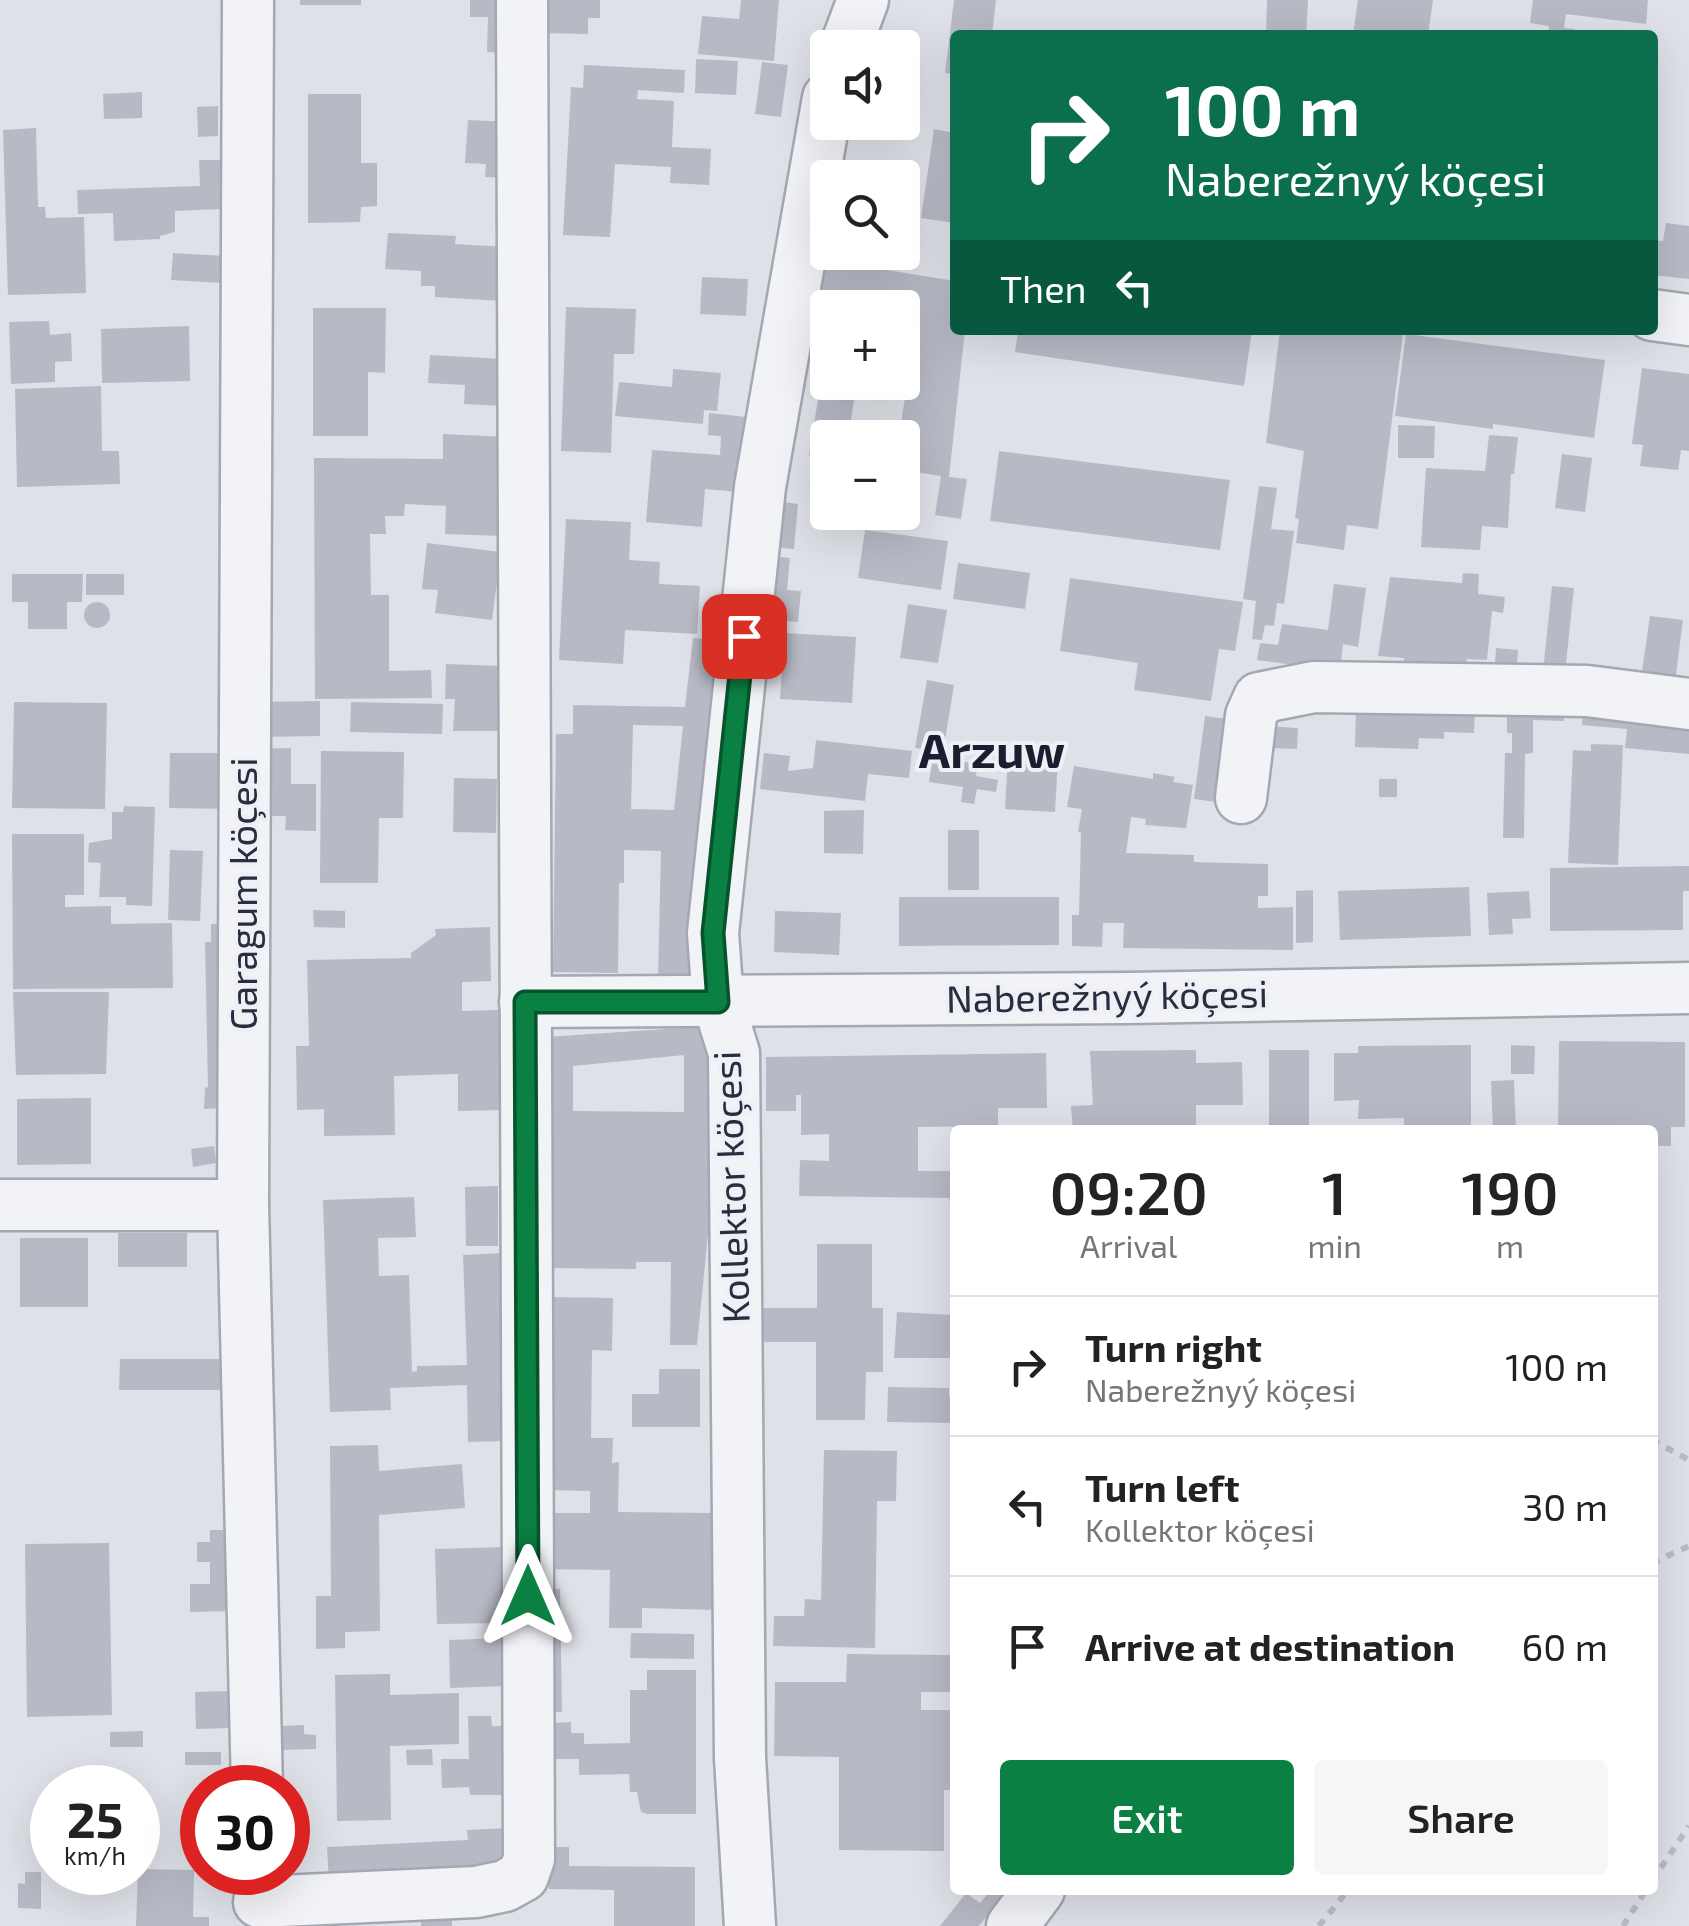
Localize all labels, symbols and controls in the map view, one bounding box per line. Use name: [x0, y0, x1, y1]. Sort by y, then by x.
map controls: [810, 30, 920, 530]
button: sound: [810, 30, 920, 140]
text: 100 m: [1165, 66, 1360, 150]
icon: right: [1000, 70, 1130, 200]
text: Naberežnyý köçesi: [1165, 151, 1546, 205]
button: search: [810, 160, 920, 270]
icon: left: [1107, 260, 1162, 315]
text: Then: [1000, 265, 1087, 311]
button: +: [810, 290, 920, 400]
button: −: [810, 420, 920, 530]
pin: [702, 594, 787, 679]
icon: arrive: [717, 609, 772, 664]
district label: Arzuw: [919, 720, 1065, 778]
street label: Garagum köçesi: [219, 757, 266, 1031]
street label: Naberežnyý köçesi: [946, 969, 1268, 1022]
street label: Kollektor köçesi: [702, 1050, 759, 1324]
text: 09:20: [1049, 1155, 1208, 1227]
text: 1: [1322, 1155, 1347, 1227]
text: 190: [1461, 1155, 1559, 1227]
text: Arrival: [1080, 1226, 1177, 1264]
text: min: [1307, 1226, 1362, 1264]
text: m: [1496, 1226, 1524, 1264]
text: Turn right: [1085, 1324, 1262, 1370]
icon: right: [1000, 1339, 1055, 1394]
text: 100 m: [1505, 1343, 1608, 1389]
text: Naberežnyý köçesi: [1085, 1370, 1356, 1408]
text: Turn left: [1085, 1464, 1240, 1510]
icon: left: [1000, 1479, 1055, 1534]
text: 30 m: [1522, 1483, 1608, 1529]
text: Kollektor köçesi: [1085, 1510, 1315, 1548]
position arrow: [476, 1544, 580, 1648]
icon: arrive: [1000, 1619, 1055, 1674]
text: Arrive at destination: [1085, 1623, 1455, 1669]
text: 60 m: [1522, 1623, 1608, 1669]
button: Exit: [1000, 1760, 1294, 1875]
button: Share: [1314, 1760, 1608, 1875]
speed limit sign: 30: [180, 1765, 310, 1895]
text: 25: [67, 1788, 123, 1848]
text: km/h: [64, 1840, 126, 1870]

